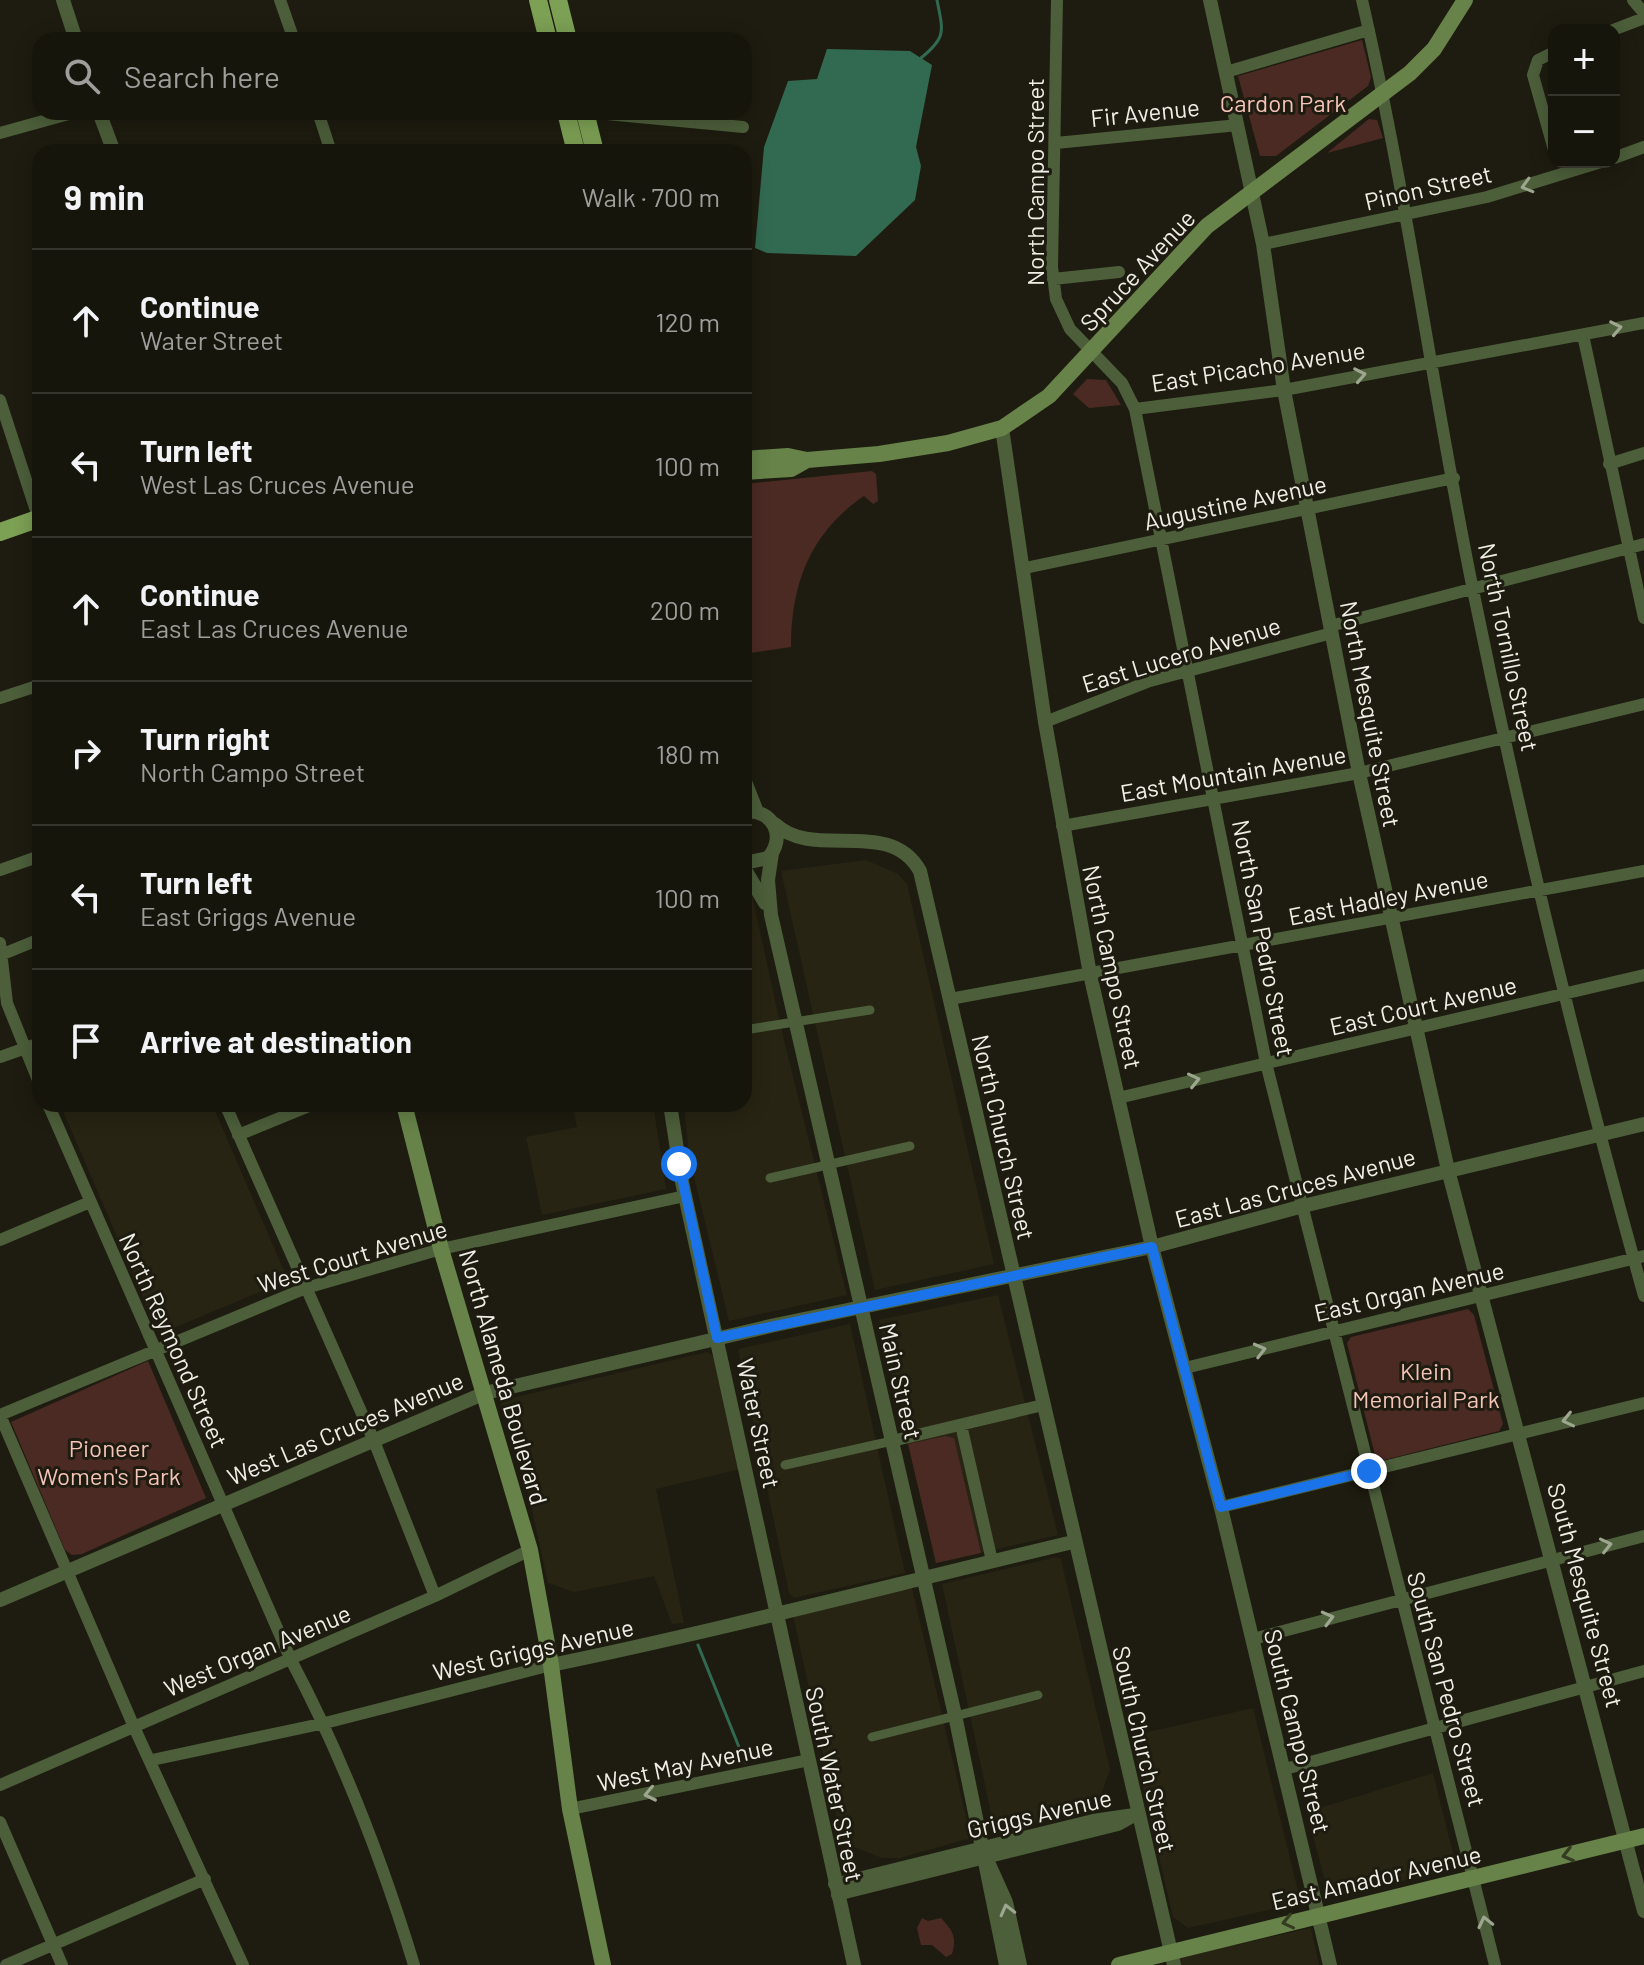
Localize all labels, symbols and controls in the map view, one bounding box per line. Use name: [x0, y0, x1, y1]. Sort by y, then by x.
map controls: [1548, 24, 1620, 168]
button: +: [1548, 24, 1620, 96]
search box: [32, 32, 752, 120]
icon: search: [60, 54, 104, 98]
text: Search here: [124, 58, 280, 94]
street label: North Campo Street: [1020, 78, 1049, 286]
park label: Cardon Park: [1220, 88, 1346, 117]
street label: Fir Avenue: [1089, 92, 1201, 132]
button: −: [1548, 96, 1620, 168]
street label: Pinon Street: [1362, 158, 1494, 216]
text: 9 min: [64, 176, 145, 217]
one-way arrow: [1520, 177, 1534, 193]
text: Walk · 700 m: [582, 181, 720, 212]
street label: Spruce Avenue: [1073, 203, 1201, 337]
text: Continue: [140, 288, 260, 324]
icon: ahead: [64, 299, 108, 343]
text: 120 m: [656, 306, 720, 337]
one-way arrow: [1609, 321, 1623, 338]
text: Water Street: [140, 324, 283, 355]
street label: East Picacho Avenue: [1149, 335, 1367, 397]
one-way arrow: [1354, 368, 1367, 385]
text: Turn left: [140, 432, 253, 468]
icon: left: [64, 443, 108, 487]
text: 100 m: [655, 450, 720, 481]
text: West Las Cruces Avenue: [140, 468, 415, 499]
street label: Augustine Avenue: [1141, 468, 1329, 536]
street label: North Tornillo Street: [1473, 540, 1545, 754]
text: Continue: [140, 576, 260, 612]
icon: ahead: [64, 587, 108, 631]
text: 200 m: [650, 594, 720, 625]
street label: North Mesquite Street: [1335, 598, 1407, 830]
street label: East Lucero Avenue: [1078, 610, 1284, 698]
text: East Las Cruces Avenue: [140, 612, 409, 643]
text: Turn right: [140, 720, 270, 756]
icon: right: [64, 731, 108, 775]
text: 180 m: [656, 738, 720, 769]
street label: East Mountain Avenue: [1118, 739, 1348, 807]
text: North Campo Street: [140, 756, 365, 787]
street label: North San Pedro Street: [1227, 817, 1301, 1059]
street label: North Campo Street: [1077, 862, 1149, 1072]
street label: East Hadley Avenue: [1286, 863, 1490, 931]
text: Turn left: [140, 864, 253, 900]
icon: left: [64, 875, 108, 919]
text: 100 m: [655, 882, 720, 913]
text: East Griggs Avenue: [140, 900, 356, 931]
street label: East Court Avenue: [1327, 969, 1519, 1041]
icon: arrive: [64, 1019, 108, 1063]
text: Arrive at destination: [140, 1023, 412, 1059]
street label: North Church Street: [966, 1032, 1042, 1242]
one-way arrow: [1186, 1072, 1200, 1089]
street label: East Las Cruces Avenue: [1172, 1141, 1418, 1233]
route start: [661, 1146, 697, 1182]
street label: West Court Avenue: [254, 1213, 450, 1299]
street label: North Reymond Street: [114, 1228, 234, 1452]
street label: North Alameda Boulevard: [454, 1246, 554, 1508]
street label: East Organ Avenue: [1311, 1255, 1507, 1327]
street label: Main Street: [874, 1320, 928, 1442]
one-way arrow: [1253, 1342, 1267, 1359]
street label: Water Street: [731, 1355, 787, 1491]
park label: Klein Memorial Park: [1352, 1356, 1500, 1413]
street label: West Las Cruces Avenue: [223, 1365, 467, 1491]
one-way arrow: [1562, 1411, 1575, 1428]
park label: Pioneer Women's Park: [37, 1433, 181, 1490]
route end: [1351, 1453, 1387, 1489]
street label: South Mesquite Street: [1542, 1479, 1630, 1711]
one-way arrow: [1599, 1537, 1613, 1554]
street label: South San Pedro Street: [1402, 1568, 1492, 1810]
street label: West Organ Avenue: [159, 1598, 355, 1702]
one-way arrow: [1321, 1611, 1335, 1628]
street label: West Griggs Avenue: [430, 1612, 636, 1686]
street label: South Campo Street: [1259, 1626, 1337, 1836]
street label: South Church Street: [1107, 1643, 1183, 1855]
street label: South Water Street: [800, 1684, 870, 1884]
street label: West May Avenue: [594, 1731, 776, 1797]
street label: Griggs Avenue: [964, 1782, 1114, 1844]
one-way arrow: [644, 1785, 658, 1802]
street label: East Amador Avenue: [1268, 1839, 1484, 1915]
one-way arrow: [1562, 1846, 1576, 1863]
one-way arrow: [1000, 1904, 1017, 1918]
one-way arrow: [1282, 1913, 1296, 1930]
one-way arrow: [1477, 1915, 1494, 1929]

